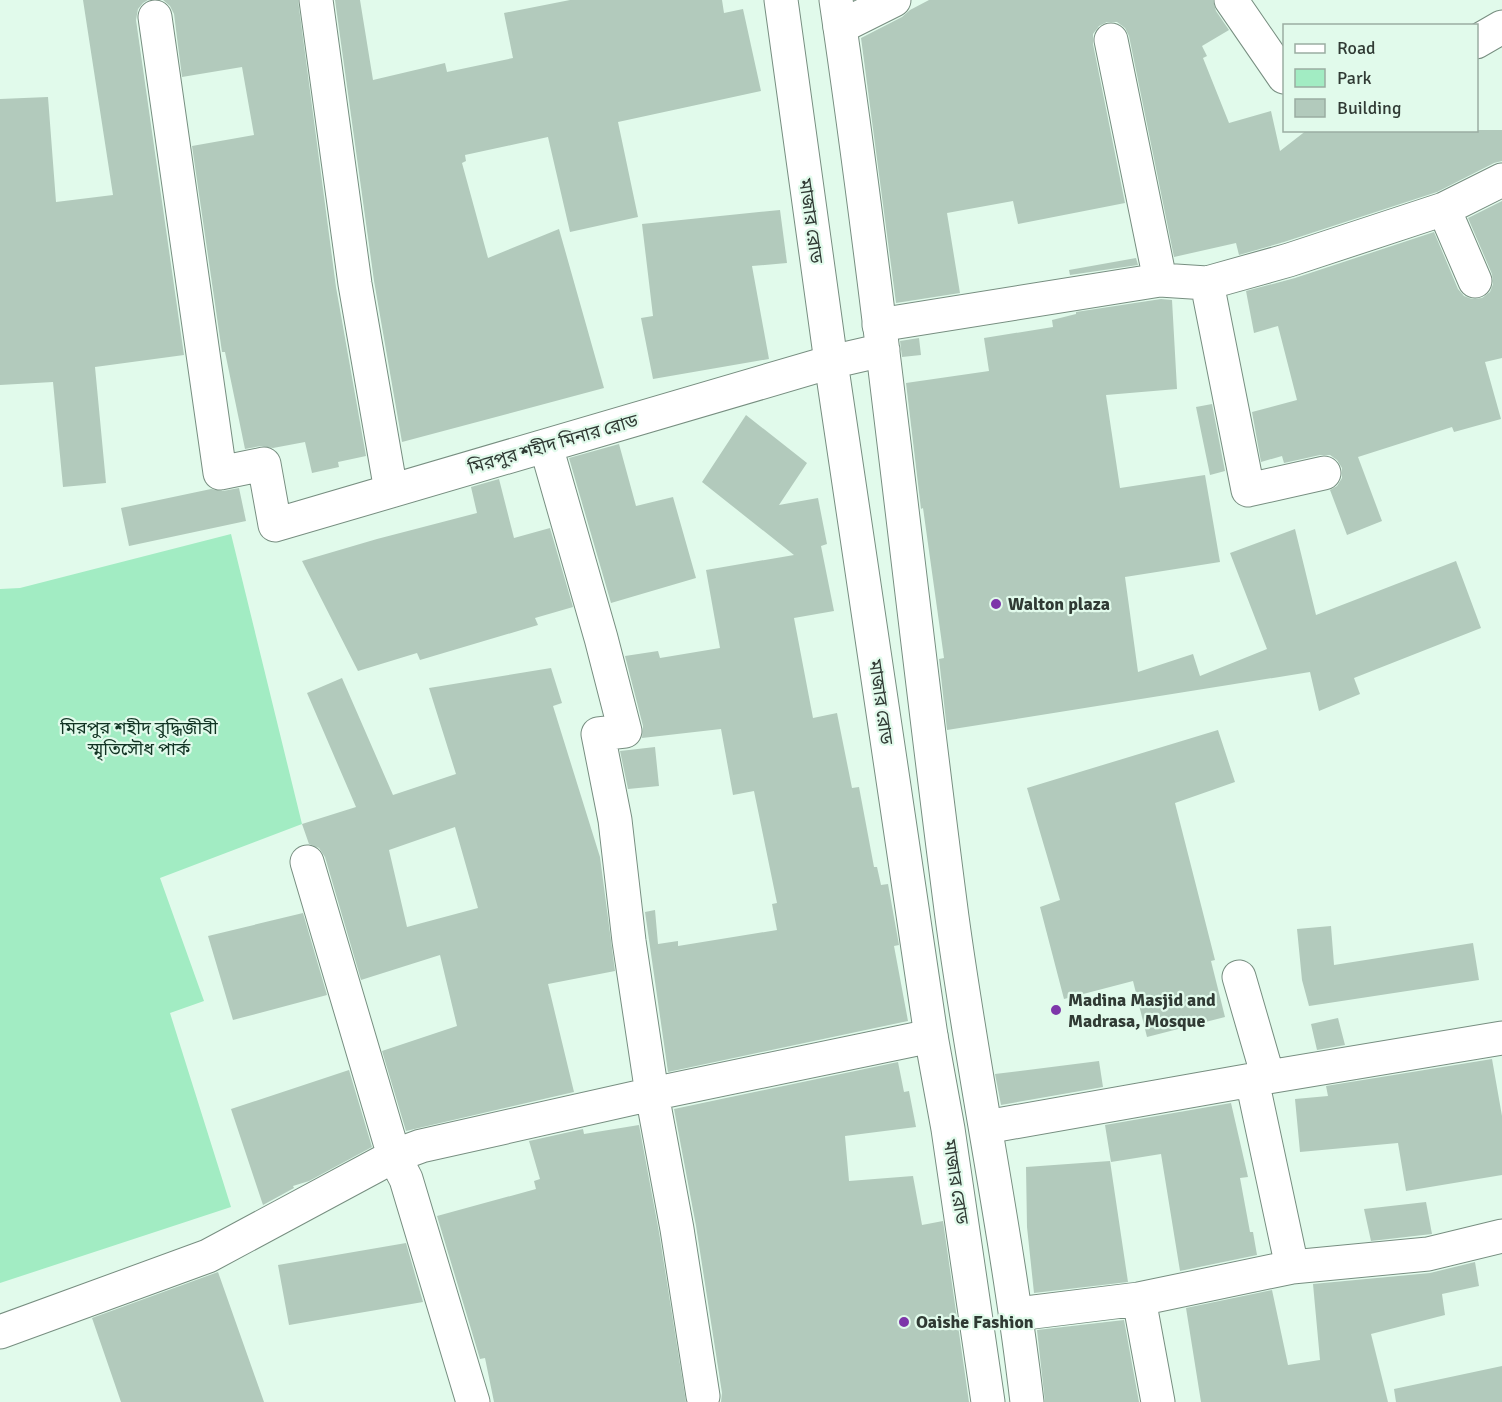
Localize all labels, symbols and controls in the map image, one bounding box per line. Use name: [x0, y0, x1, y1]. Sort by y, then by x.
legend: [1283, 24, 1478, 132]
text: Road: [1337, 37, 1376, 59]
text: Park: [1337, 67, 1372, 89]
text: Building: [1337, 97, 1401, 119]
street label: মাজার রোড: [794, 176, 828, 265]
street label: মিরপুর শহীদ মিনার রোড: [465, 409, 641, 479]
place label: Walton plaza: [1008, 593, 1110, 615]
marker: Walton plaza: [989, 597, 1003, 611]
street label: মাজার রোড: [864, 657, 898, 746]
park label: মিরপুর শহীদ বুদ্ধিজীবী স্মৃতিসৌধ পার্ক: [59, 717, 218, 761]
place label: Madina Masjid and Madrasa, Mosque: [1068, 989, 1216, 1032]
marker: Madina Masjid and Madrasa, Mosque: [1049, 1003, 1063, 1017]
street label: মাজার রোড: [938, 1137, 974, 1226]
place label: Oaishe Fashion: [916, 1311, 1034, 1333]
marker: Oaishe Fashion: [897, 1315, 911, 1329]

